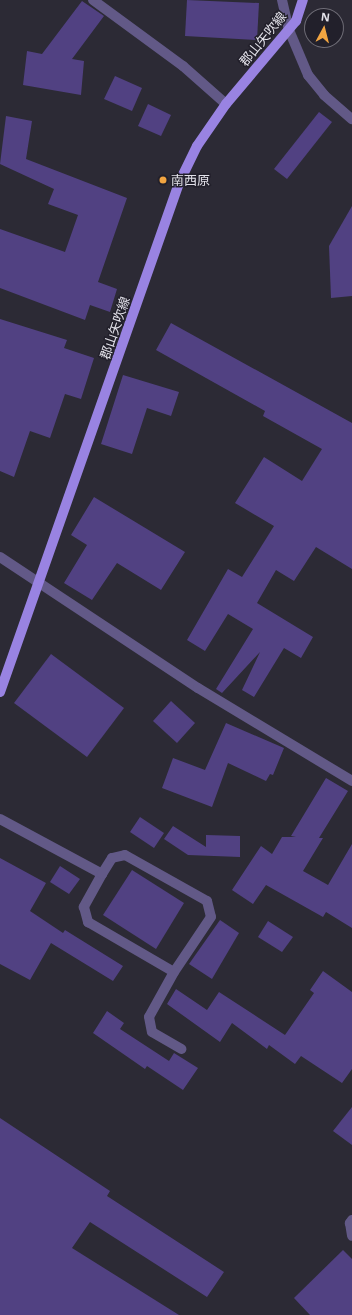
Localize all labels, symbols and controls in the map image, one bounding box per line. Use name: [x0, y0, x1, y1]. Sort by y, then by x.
north arrow: [304, 8, 344, 48]
street label: 郡山矢吹線: [236, 9, 290, 69]
text: N: [320, 9, 331, 25]
place label: 南西原: [171, 172, 210, 188]
marker: 南西原: [158, 175, 168, 185]
street label: 郡山矢吹線: [97, 295, 133, 361]

